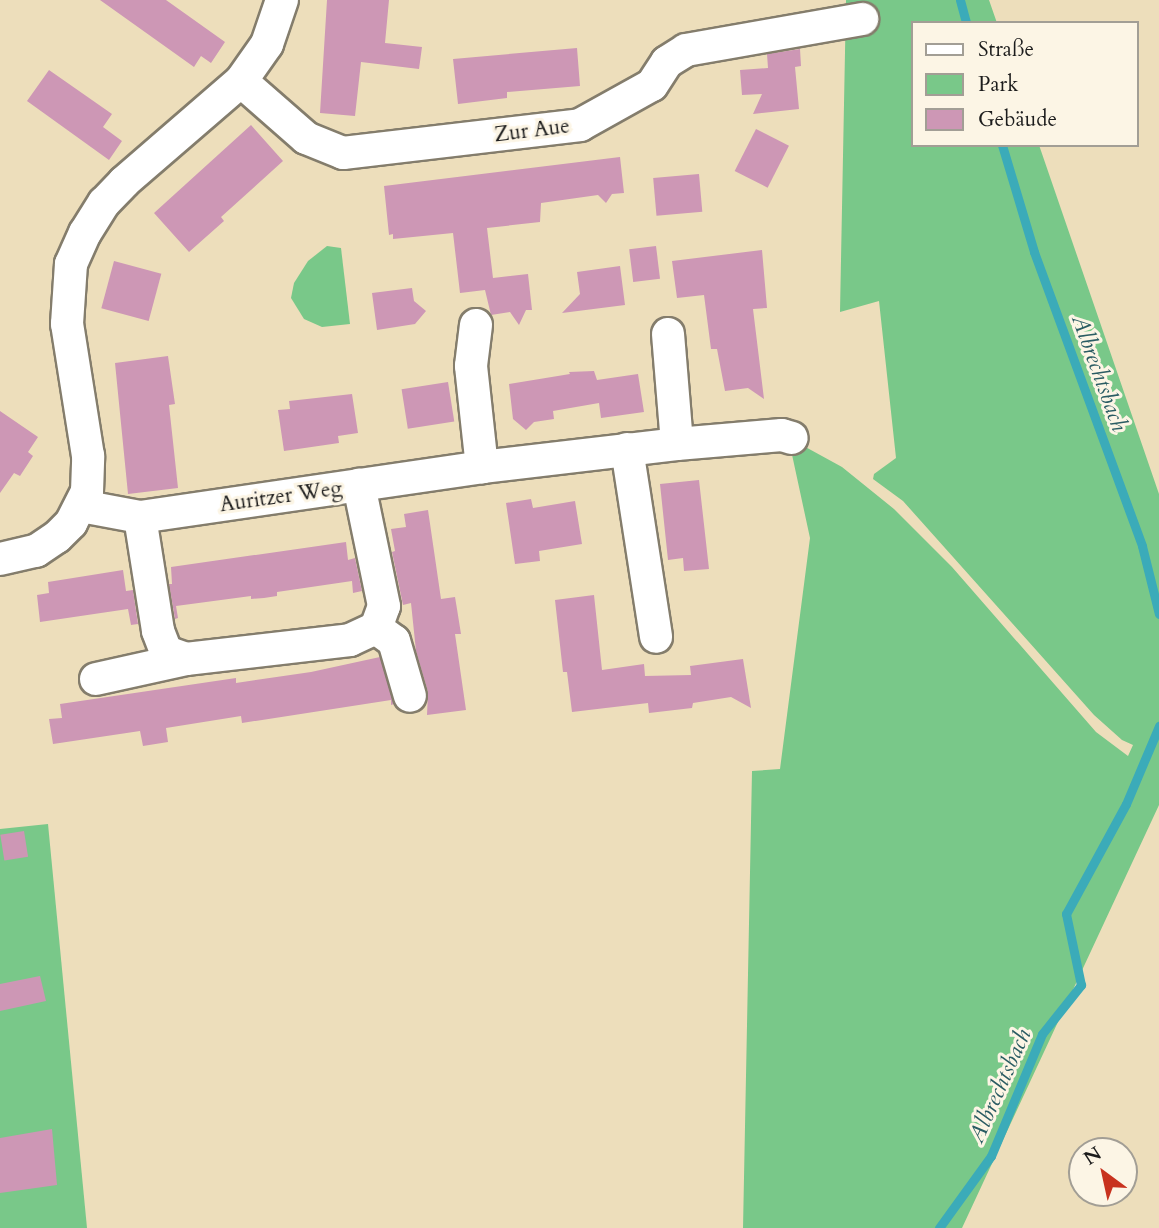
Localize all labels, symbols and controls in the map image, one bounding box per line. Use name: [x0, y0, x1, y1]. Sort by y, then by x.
legend: [911, 21, 1138, 147]
text: Straße: [978, 35, 1034, 64]
text: Park: [978, 70, 1018, 99]
text: Gebäude: [978, 105, 1057, 134]
street label: Zur Aue: [493, 114, 571, 148]
water label: Albrechtsbach: [1065, 311, 1133, 435]
street label: Auritzer Weg: [218, 476, 344, 518]
water label: Albrechtsbach: [963, 1025, 1037, 1147]
north arrow: [1068, 1137, 1138, 1207]
text: N: [1079, 1141, 1107, 1171]

